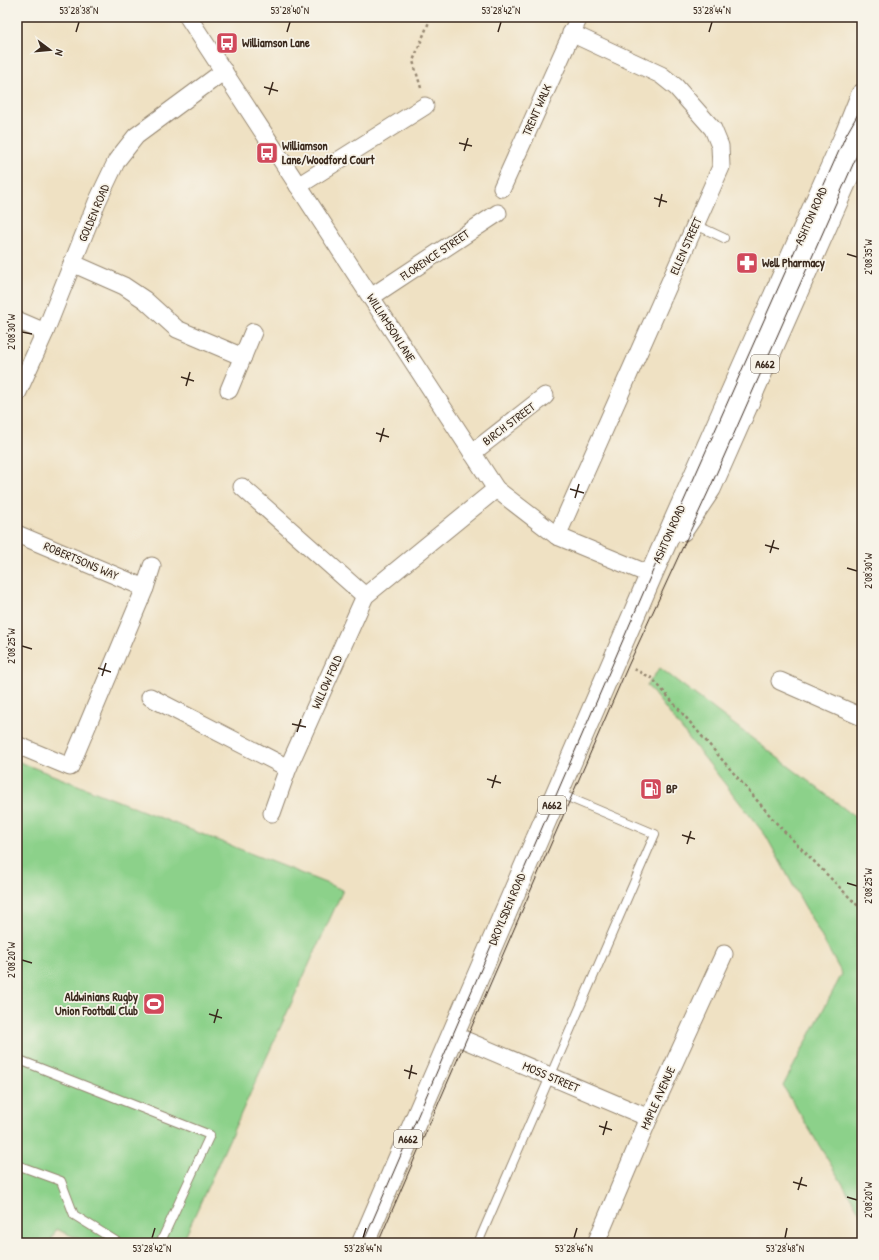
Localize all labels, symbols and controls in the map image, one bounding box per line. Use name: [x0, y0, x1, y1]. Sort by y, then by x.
text: 53°28'38"N: [60, 4, 98, 17]
text: 53°28'40"N: [271, 4, 309, 17]
text: 53°28'42"N: [482, 4, 520, 17]
text: 53°28'44"N: [693, 4, 731, 17]
north arrow: [30, 30, 70, 70]
bus stop icon: Williamson Lane: [214, 30, 240, 56]
place label: Williamson Lane: [242, 34, 310, 51]
text: N: [52, 48, 67, 58]
street label: TRENT WALK: [518, 81, 556, 138]
place label: Williamson Lane/Woodford Court: [282, 137, 375, 168]
bus stop icon: Williamson Lane/Woodford Court: [254, 140, 280, 166]
street label: GOLDEN ROAD: [74, 181, 113, 244]
street label: ASHTON ROAD: [790, 184, 831, 248]
street label: ELLEN STREET: [665, 214, 706, 277]
street label: FLORENCE STREET: [396, 225, 473, 285]
text: 2°08'35"W: [862, 238, 875, 275]
pharmacy icon: Well Pharmacy: [734, 250, 760, 276]
place label: Well Pharmacy: [762, 254, 825, 272]
street label: WILLIAMSON LANE: [363, 290, 420, 366]
text: 2°08'30"W: [5, 313, 18, 350]
road number: A662: [751, 355, 779, 373]
street label: BIRCH STREET: [479, 398, 539, 449]
street label: ASHTON ROAD: [648, 502, 689, 566]
street label: ROBERTSONS WAY: [41, 537, 122, 584]
text: 2°08'30"W: [862, 552, 875, 589]
text: 2°08'25"W: [5, 627, 18, 664]
street label: WILLOW FOLD: [307, 652, 346, 711]
fuel station icon: BP: [638, 776, 664, 802]
place label: BP: [666, 780, 678, 797]
road number: A662: [538, 796, 566, 814]
text: 2°08'25"W: [862, 867, 875, 904]
street label: DROYLSDEN ROAD: [484, 870, 530, 948]
text: 2°08'20"W: [5, 941, 18, 978]
place label: Aldwinians Rugby Union Football Club: [55, 988, 138, 1019]
sports icon: Aldwinians Rugby Union Football Club: [141, 991, 167, 1017]
street label: MOSS STREET: [520, 1057, 583, 1096]
street label: MAPLE AVENUE: [636, 1063, 679, 1132]
road number: A662: [394, 1130, 422, 1148]
text: 2°08'20"W: [862, 1181, 875, 1218]
text: 53°28'42"N: [133, 1242, 171, 1255]
text: 53°28'44"N: [344, 1242, 382, 1255]
text: 53°28'46"N: [555, 1242, 593, 1255]
text: 53°28'48"N: [766, 1242, 804, 1255]

